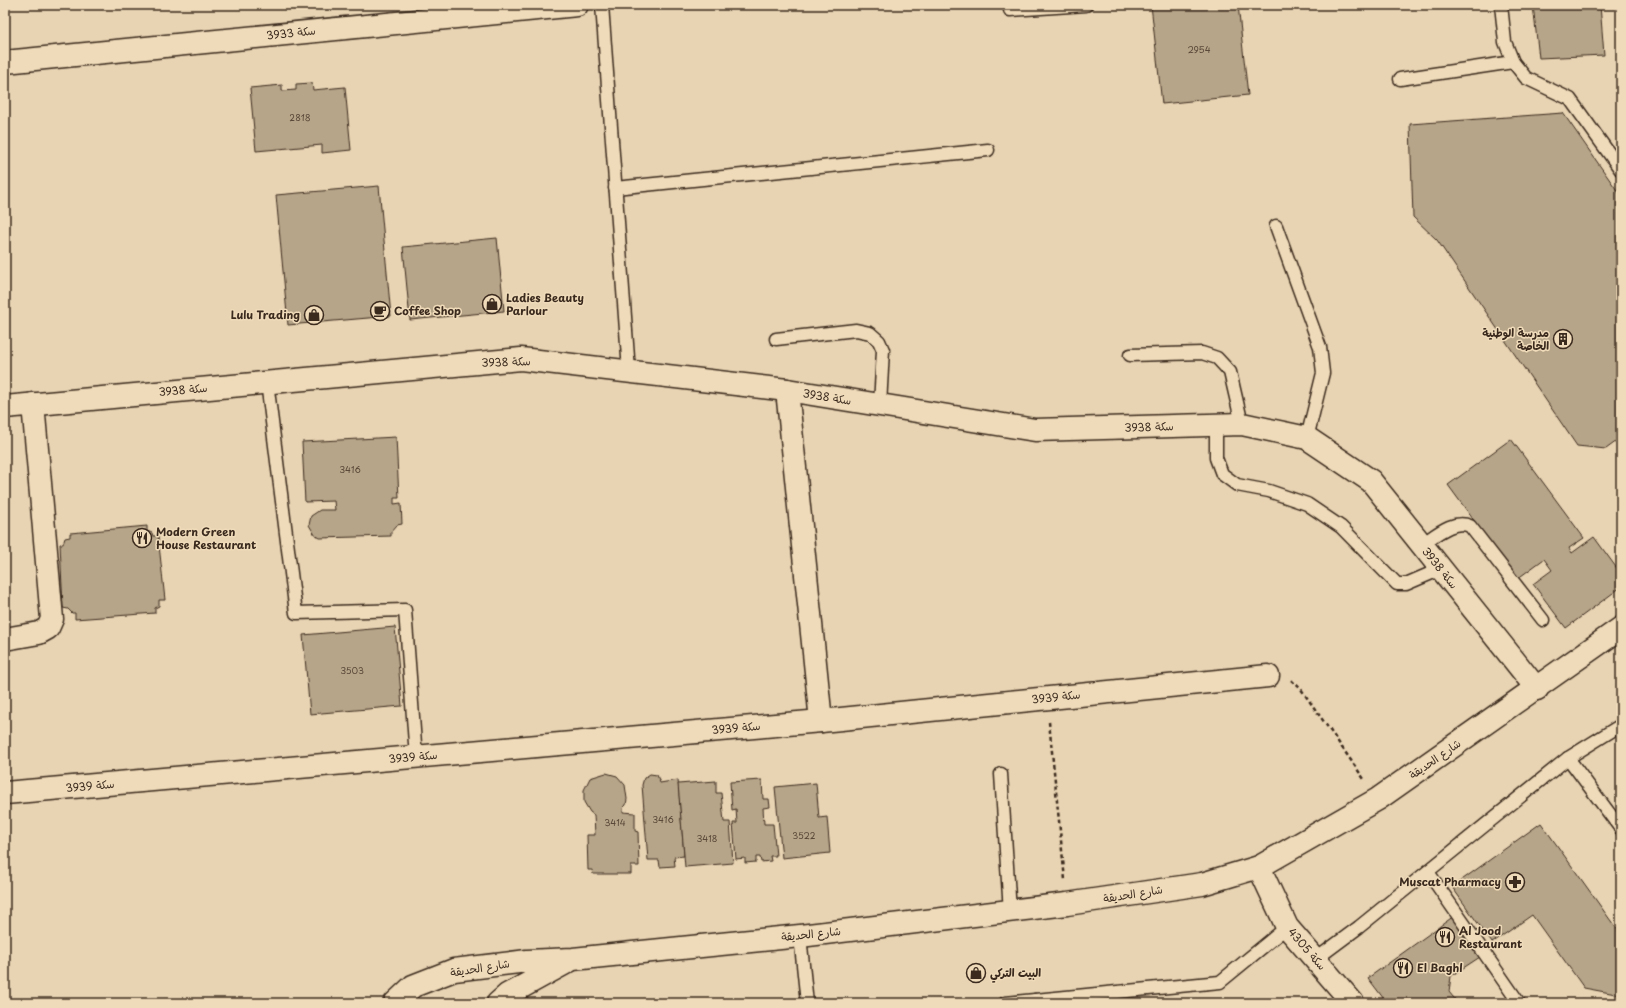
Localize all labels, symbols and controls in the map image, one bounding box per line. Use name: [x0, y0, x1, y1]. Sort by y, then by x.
street label: سكة 3933: [265, 21, 316, 44]
house number: 2954: [1187, 42, 1211, 56]
house number: 2818: [289, 110, 311, 124]
place label: Ladies Beauty Parlour: [506, 289, 584, 319]
shop icon: Ladies Beauty Parlour: [481, 293, 503, 315]
cafe icon: Coffee Shop: [369, 300, 391, 322]
place label: Coffee Shop: [394, 302, 461, 319]
shop icon: Lulu Trading: [303, 304, 325, 326]
place label: Lulu Trading: [231, 306, 300, 323]
place label: مدرسة الوطنية الخاصة: [1482, 324, 1549, 354]
building icon: مدرسة الوطنية الخاصة: [1552, 328, 1574, 350]
street label: سكة 3938: [481, 352, 531, 371]
street label: سكة 3938: [158, 379, 208, 400]
street label: سكة 3938: [802, 384, 853, 409]
street label: سكة 3938: [1124, 417, 1174, 436]
house number: 3416: [339, 462, 361, 476]
place label: Modern Green House Restaurant: [156, 523, 256, 553]
restaurant icon: Modern Green House Restaurant: [131, 527, 153, 549]
street label: سكة 3938: [1418, 543, 1462, 592]
house number: 3503: [340, 663, 364, 677]
street label: سكة 3939: [1031, 685, 1081, 708]
street label: سكة 3939: [711, 717, 761, 738]
street label: شارع الحديقة: [1405, 734, 1465, 784]
street label: سكة 3939: [388, 746, 438, 767]
street label: سكة 3939: [65, 775, 115, 796]
house number: 3416: [652, 812, 674, 826]
house number: 3414: [604, 815, 626, 829]
house number: 3522: [792, 828, 816, 842]
house number: 3418: [697, 831, 717, 845]
pharmacy icon: Muscat Pharmacy: [1504, 871, 1526, 893]
place label: Muscat Pharmacy: [1399, 873, 1501, 890]
street label: شارع الحديقة: [1102, 880, 1164, 908]
street label: شارع الحديقة: [780, 922, 842, 946]
place label: Al Jood Restaurant: [1459, 922, 1522, 952]
street label: سكة 4305: [1284, 924, 1331, 974]
restaurant icon: Al Jood Restaurant: [1434, 926, 1456, 948]
street label: شارع الحديقة: [449, 954, 511, 982]
restaurant icon: El Baghl: [1392, 957, 1414, 979]
place label: El Baghl: [1417, 959, 1463, 976]
shop icon: البيت التركي: [965, 962, 987, 984]
place label: البيت التركي: [990, 964, 1041, 983]

